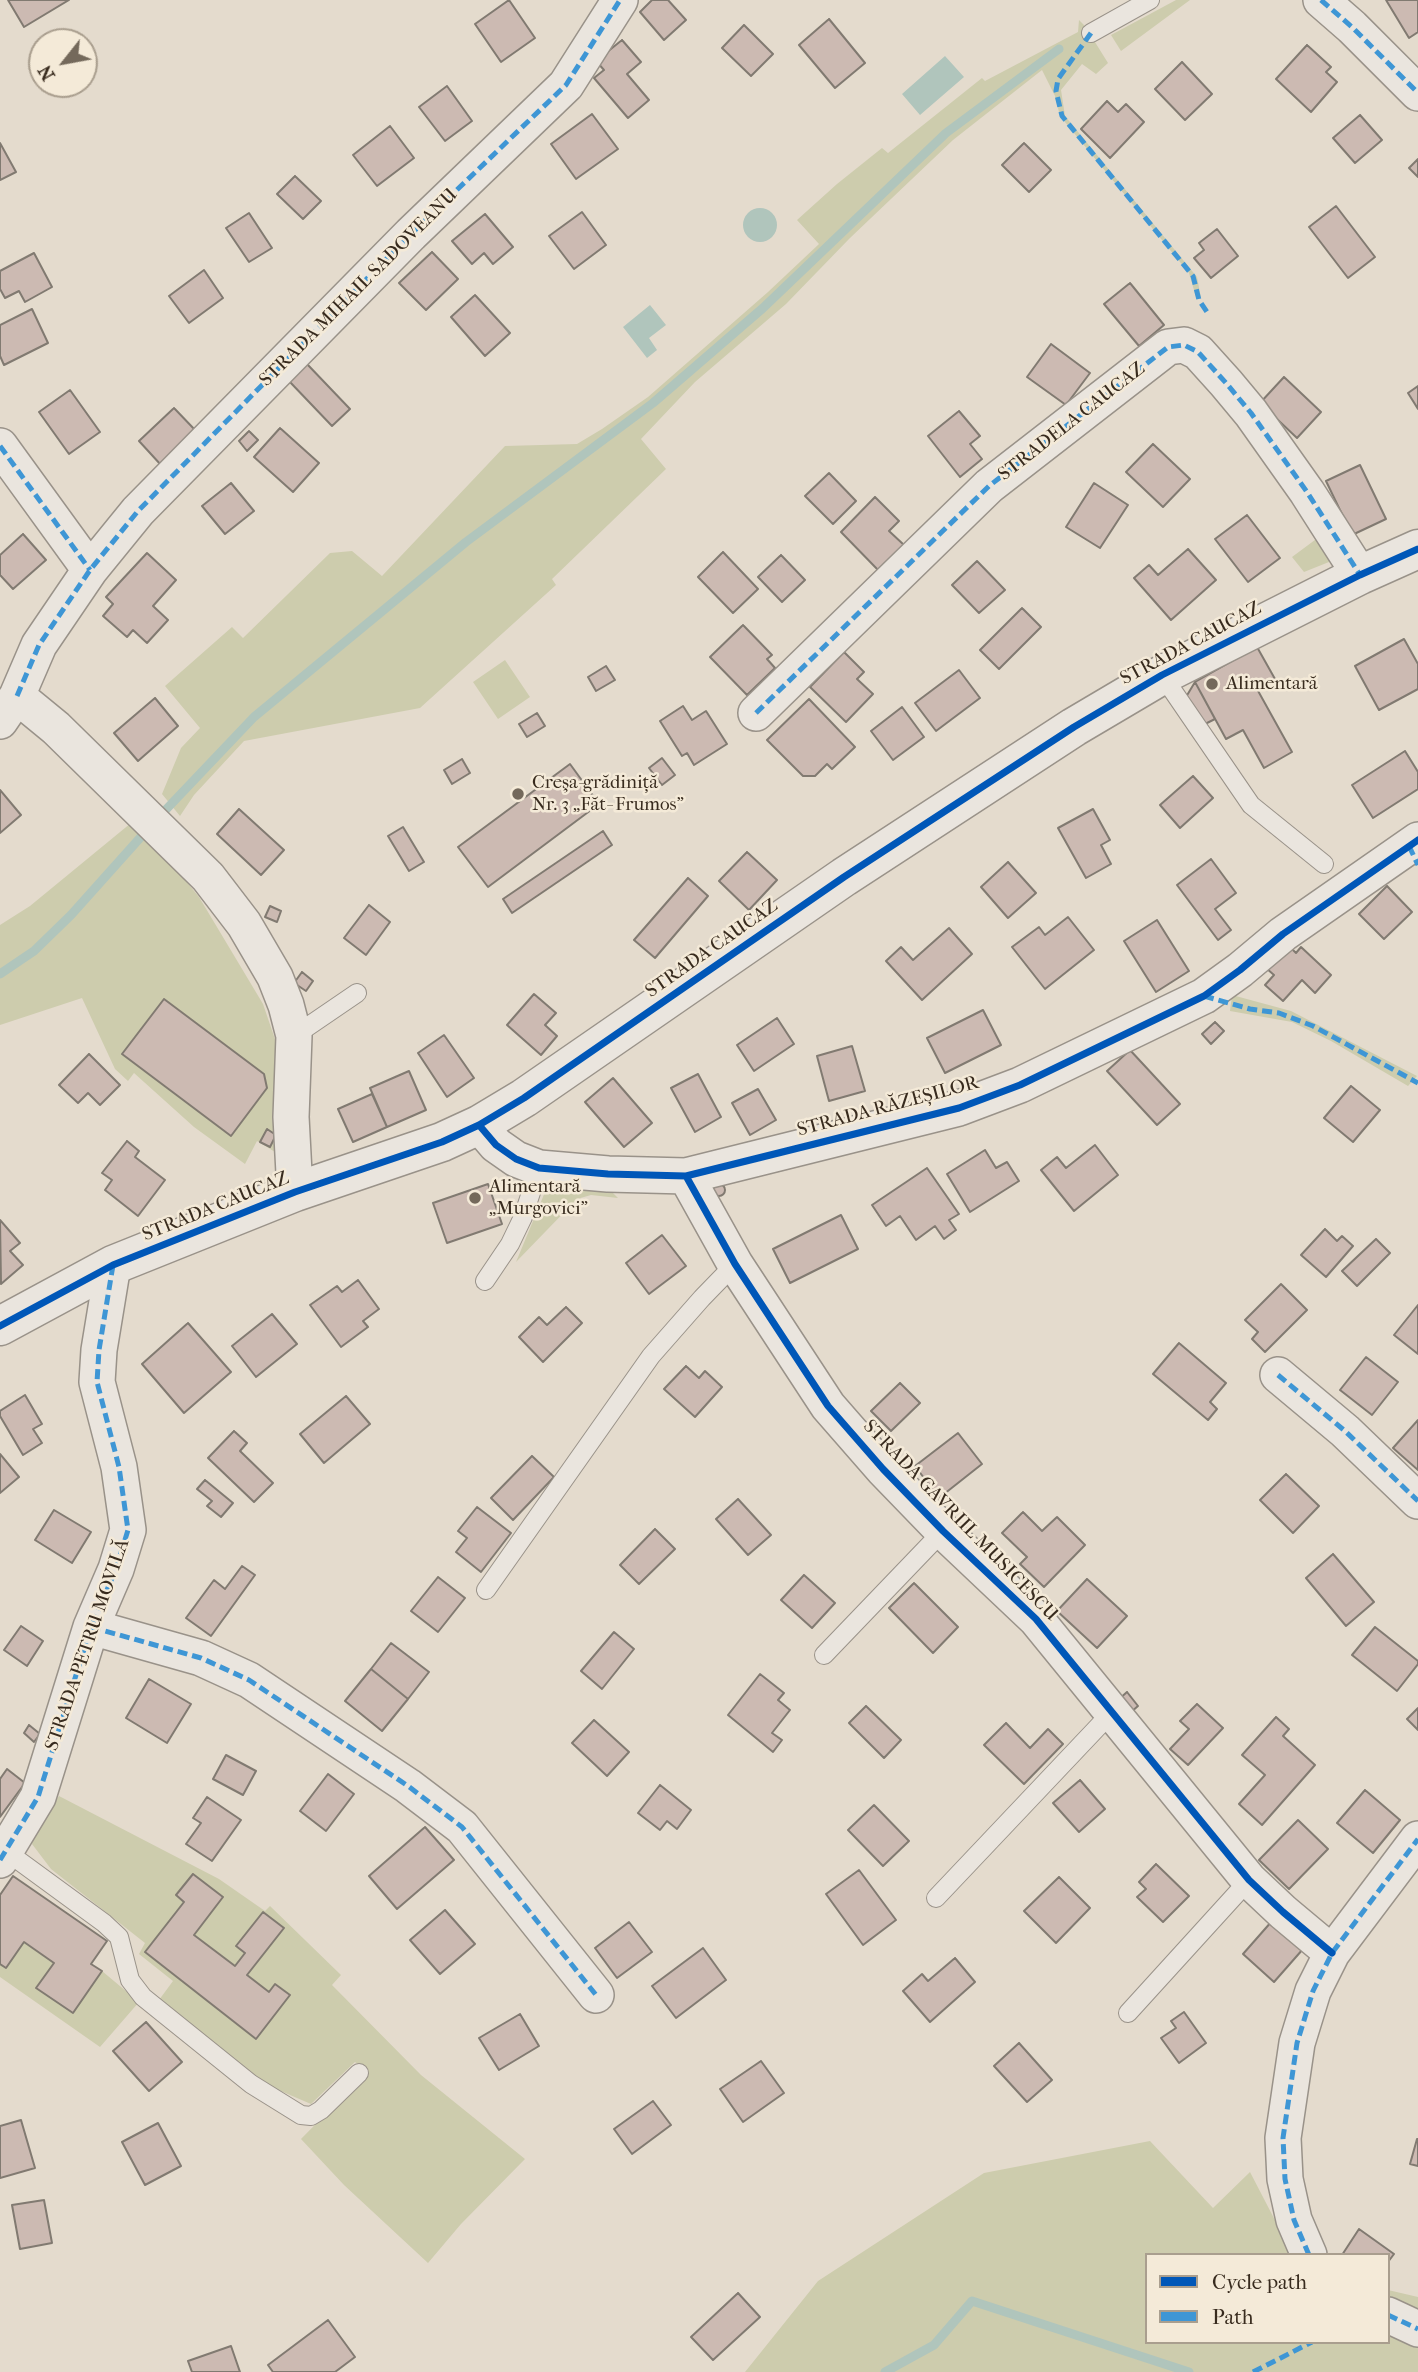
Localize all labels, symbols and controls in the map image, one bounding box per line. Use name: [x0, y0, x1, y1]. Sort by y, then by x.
north arrow: [28, 28, 98, 98]
text: N: [34, 61, 60, 85]
street label: STRADA MIHAIL SADOVEANU: [255, 184, 463, 392]
street label: STRADELA CAUCAZ: [994, 358, 1150, 486]
street label: STRADA CAUCAZ: [1117, 597, 1265, 691]
place label: Alimentară: [1226, 673, 1318, 695]
marker: Alimentară: [1204, 676, 1220, 692]
place label: Creşa-grădiniţă Nr. 3 „Făt- Frumos”: [532, 772, 684, 816]
marker: Creşa-grădiniţă Nr. 3 „Făt- Frumos”: [510, 786, 526, 802]
street label: STRADA CAUCAZ: [641, 895, 783, 1003]
street label: STRADA RĂZEȘILOR: [795, 1072, 981, 1142]
street label: STRADA CAUCAZ: [139, 1167, 293, 1247]
place label: Alimentară „Murgovici”: [489, 1176, 588, 1220]
marker: Alimentară „Murgovici”: [467, 1190, 483, 1206]
street label: STRADA GAVRIIL MUSICESCU: [858, 1416, 1062, 1626]
street label: STRADA PETRU MOVILĂ: [41, 1536, 135, 1754]
legend: [1145, 2253, 1390, 2344]
text: Cycle path: [1212, 2270, 1307, 2294]
text: Path: [1212, 2305, 1253, 2329]

